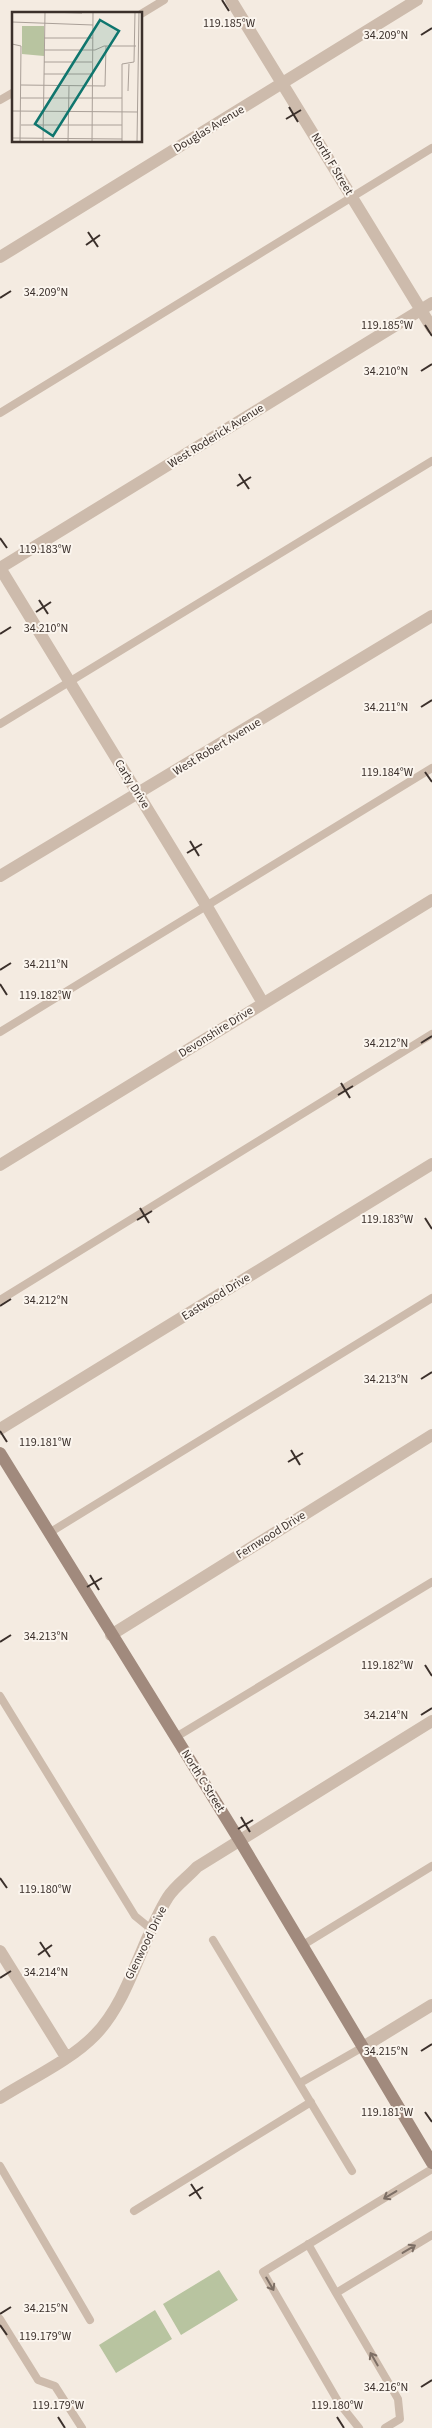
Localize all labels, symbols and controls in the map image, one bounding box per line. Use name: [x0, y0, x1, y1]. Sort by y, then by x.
inset map: [12, 12, 142, 142]
text: 119.185°W: [203, 15, 256, 32]
text: 34.209°N: [364, 27, 408, 44]
street label: Douglas Avenue: [170, 101, 248, 157]
street label: North F Street: [307, 130, 357, 198]
text: 34.209°N: [24, 284, 68, 301]
text: 119.185°W: [361, 317, 414, 334]
text: 34.210°N: [364, 363, 408, 380]
street label: West Roderick Avenue: [165, 400, 267, 472]
text: 119.183°W: [19, 541, 72, 558]
text: 34.210°N: [24, 620, 68, 637]
text: 34.211°N: [364, 699, 408, 716]
street label: West Robert Avenue: [170, 714, 264, 780]
street label: Carty Drive: [110, 756, 154, 812]
text: 119.184°W: [361, 764, 414, 781]
text: 34.211°N: [24, 956, 68, 973]
text: 119.182°W: [19, 987, 72, 1004]
street label: Devonshire Drive: [175, 1002, 257, 1062]
text: 34.212°N: [364, 1035, 408, 1052]
text: 119.183°W: [361, 1211, 414, 1228]
street label: Eastwood Drive: [178, 1269, 254, 1325]
text: 34.212°N: [24, 1292, 68, 1309]
text: 34.213°N: [364, 1371, 408, 1388]
text: 119.181°W: [19, 1434, 72, 1451]
street label: Fernwood Drive: [233, 1507, 309, 1563]
text: 34.213°N: [24, 1628, 68, 1645]
text: 119.182°W: [361, 1657, 414, 1674]
text: 34.214°N: [364, 1707, 408, 1724]
street label: North C Street: [177, 1747, 229, 1815]
text: 119.180°W: [19, 1881, 72, 1898]
street label: Glenwood Drive: [121, 1903, 171, 1983]
text: 34.214°N: [24, 1964, 68, 1981]
text: 34.215°N: [364, 2043, 408, 2060]
text: 119.181°W: [361, 2104, 414, 2121]
one-way arrow: [384, 2190, 398, 2200]
one-way arrow: [401, 2243, 415, 2253]
one-way arrow: [266, 2276, 276, 2290]
text: 34.215°N: [24, 2300, 68, 2317]
text: 119.179°W: [19, 2328, 72, 2345]
one-way arrow: [369, 2353, 379, 2367]
text: 34.216°N: [364, 2379, 408, 2396]
text: 119.179°W: [32, 2397, 85, 2414]
text: 119.180°W: [311, 2397, 364, 2414]

